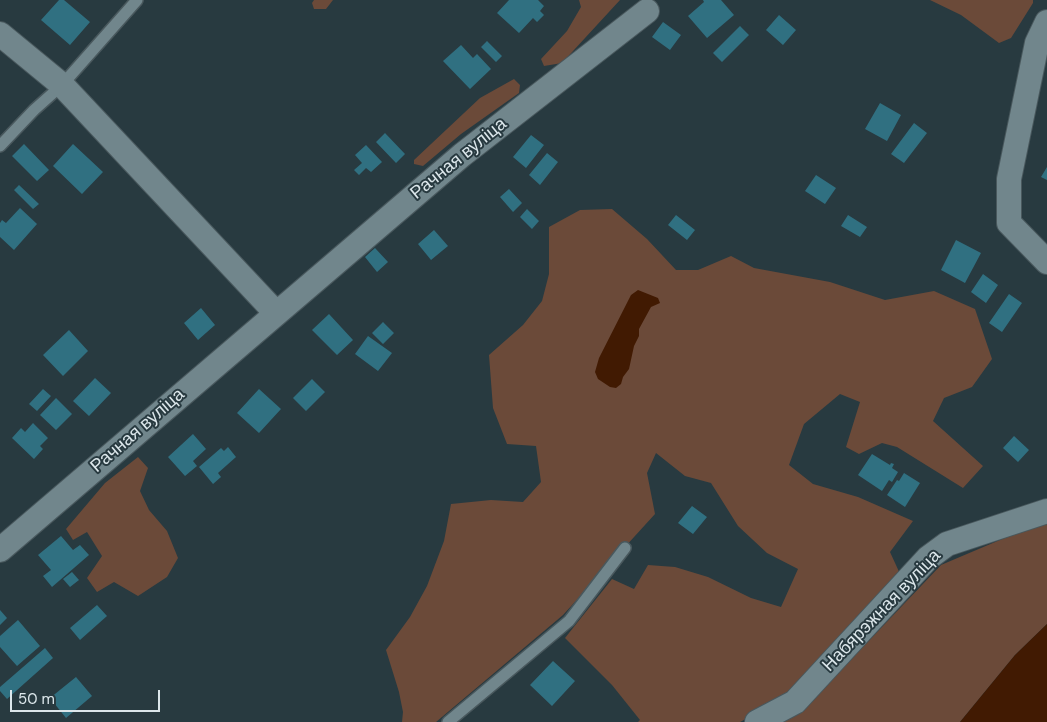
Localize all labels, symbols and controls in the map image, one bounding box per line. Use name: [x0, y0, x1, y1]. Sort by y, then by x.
street label: Рачная вуліца: [407, 114, 511, 204]
street label: Рачная вуліца: [87, 384, 189, 478]
street label: Набярэжная вуліца: [818, 546, 946, 676]
scale bar: [12, 680, 162, 712]
text: 50 m: [18, 689, 55, 709]

